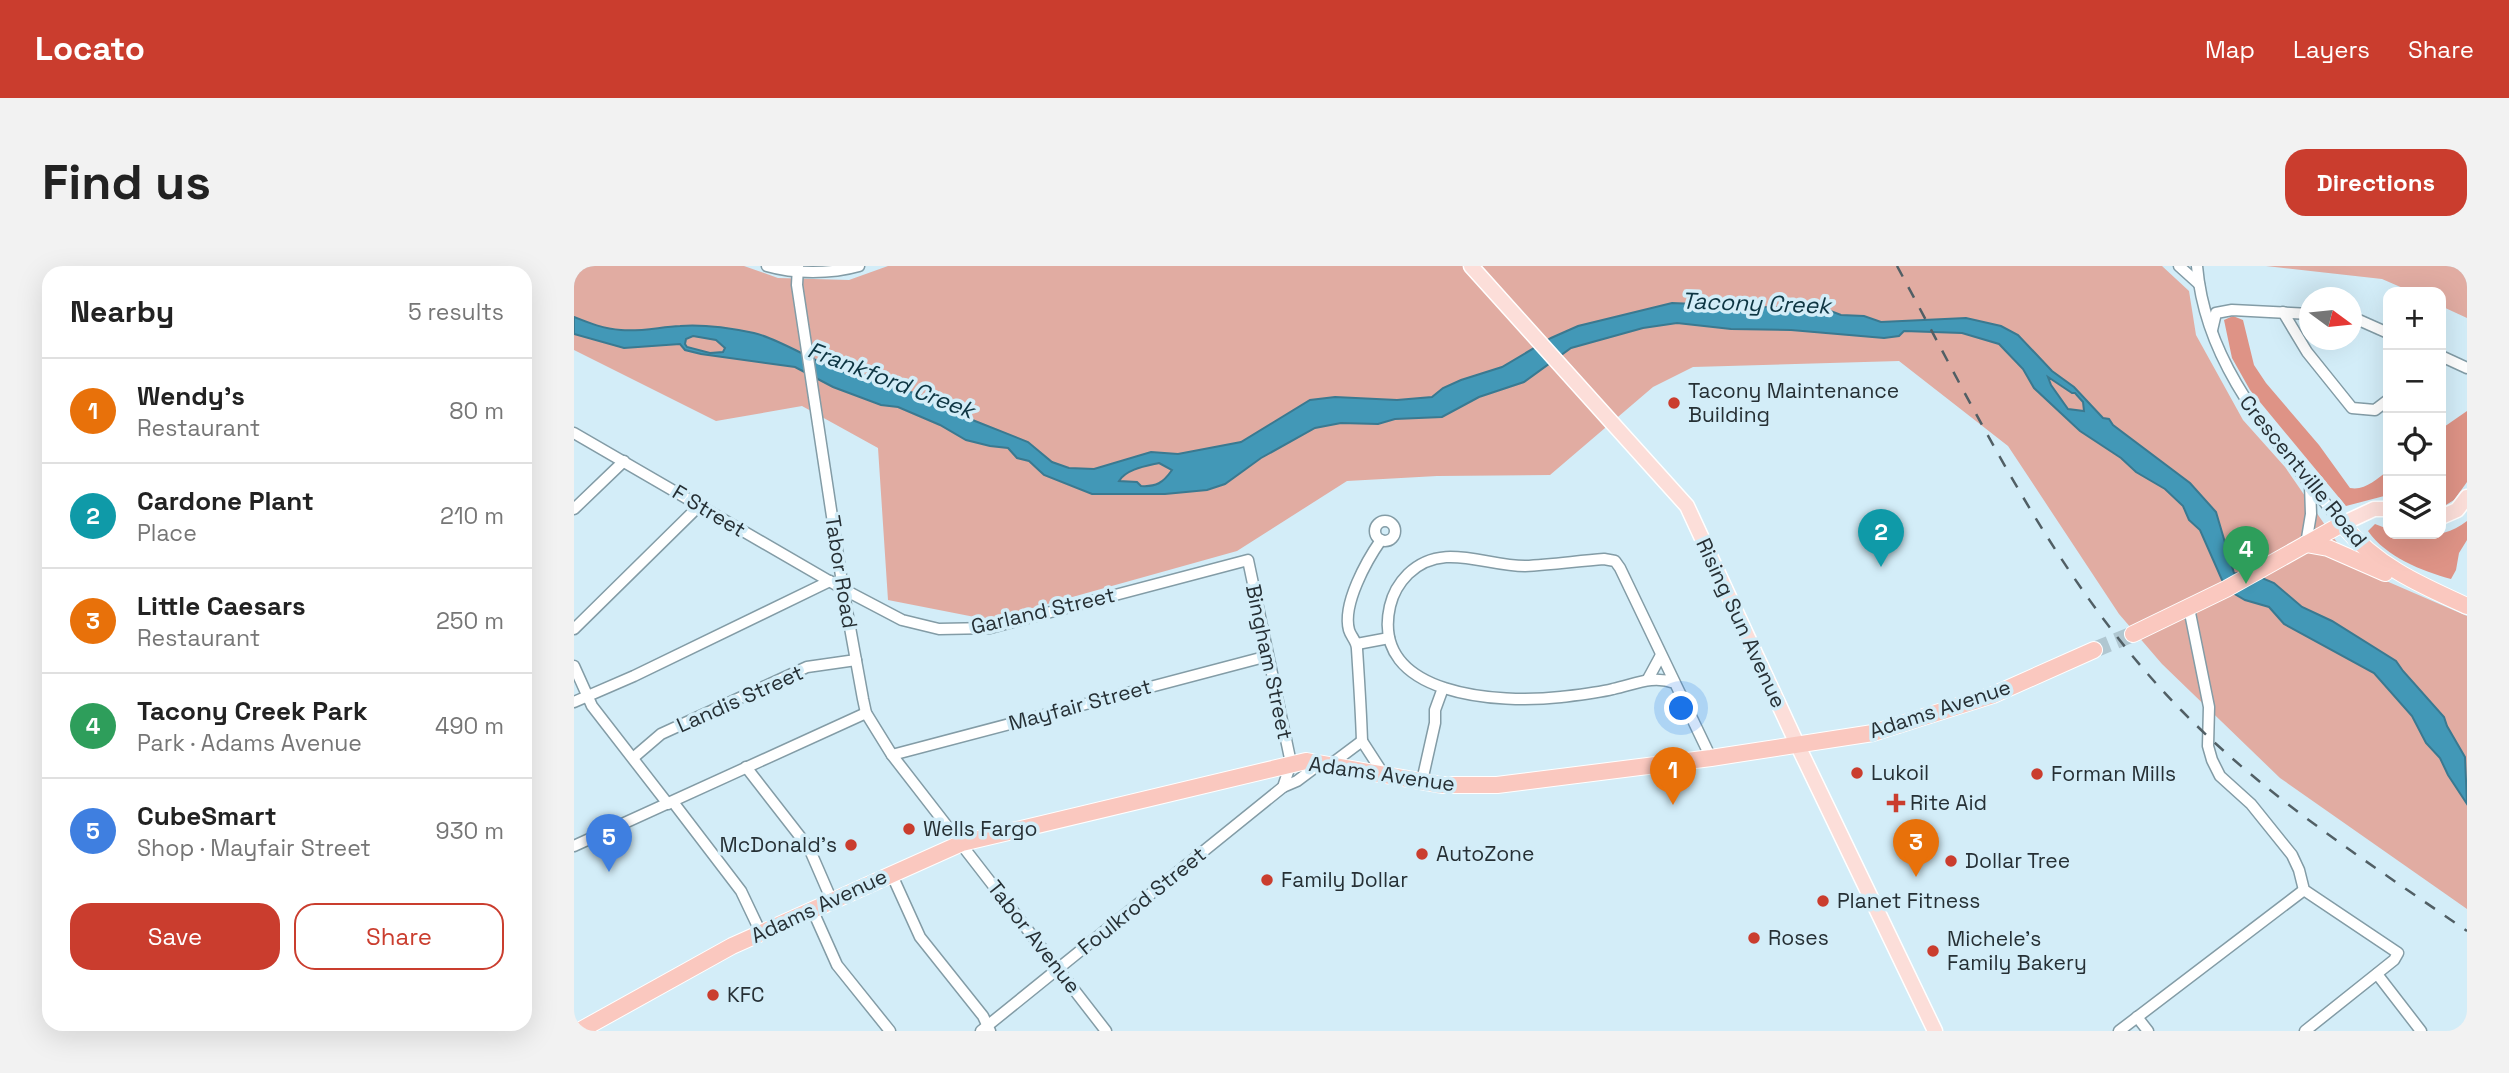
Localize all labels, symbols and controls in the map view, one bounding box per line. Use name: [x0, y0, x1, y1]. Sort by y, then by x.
text: Locato: [35, 28, 145, 70]
text: Map: [2205, 34, 2255, 65]
text: Layers: [2293, 34, 2370, 65]
text: Share: [2408, 34, 2474, 65]
button: Directions: [2285, 149, 2467, 216]
text: Find us: [42, 151, 211, 213]
water label: Tacony Creek: [1681, 285, 1834, 321]
north arrow: [2299, 287, 2362, 350]
map controls: [2383, 287, 2446, 539]
button: +: [2383, 287, 2446, 350]
text: Nearby: [70, 292, 174, 331]
text: 5 results: [408, 297, 504, 327]
water label: Frankford Creek: [804, 334, 981, 426]
button: −: [2383, 350, 2446, 413]
place label: Tacony Maintenance Building: [1688, 377, 1899, 428]
text: Wendy's: [137, 379, 245, 413]
street label: Crescentville Road: [2234, 389, 2373, 552]
marker: Tacony Maintenance Building: [1666, 395, 1682, 411]
text: 1: [88, 396, 98, 426]
text: 80 m: [449, 396, 504, 426]
text: Restaurant: [137, 413, 260, 443]
button: locate: [2383, 413, 2446, 476]
button: layers: [2383, 476, 2446, 539]
street label: F Street: [668, 478, 751, 543]
text: Cardone Plant: [137, 484, 314, 518]
text: 2: [86, 501, 100, 531]
text: 210 m: [440, 501, 504, 531]
pin: 2: [1858, 509, 1904, 567]
street label: Tabor Road: [819, 514, 864, 630]
text: Place: [137, 518, 197, 548]
pin: 4: [2223, 526, 2269, 584]
street label: Rising Sun Avenue: [1690, 534, 1793, 712]
street label: Garland Street: [968, 581, 1118, 640]
street label: Bingham Street: [1240, 582, 1299, 742]
text: Little Caesars: [137, 589, 306, 623]
text: 3: [86, 606, 100, 636]
text: 250 m: [436, 606, 504, 636]
text: Restaurant: [137, 623, 260, 653]
street label: Landis Street: [672, 659, 807, 738]
street label: Mayfair Street: [1006, 673, 1154, 737]
street label: Adams Avenue: [1866, 673, 2014, 744]
your location: [1664, 691, 1698, 725]
text: Tacony Creek Park: [137, 694, 368, 728]
text: 4: [86, 711, 100, 741]
text: 490 m: [435, 711, 504, 741]
text: Park · Adams Avenue: [137, 728, 362, 758]
pin: 1: [1650, 747, 1696, 805]
street label: Adams Avenue: [1307, 750, 1457, 797]
place label: Lukoil: [1871, 759, 1929, 786]
place label: Forman Mills: [2051, 760, 2176, 787]
marker: Lukoil: [1849, 765, 1865, 781]
marker: Forman Mills: [2029, 766, 2045, 782]
place label: Rite Aid: [1910, 789, 1987, 816]
marker: Rite Aid: [1888, 795, 1904, 811]
text: CubeSmart: [137, 799, 277, 833]
pin: 5: [586, 814, 632, 872]
place label: Wells Fargo: [923, 815, 1038, 842]
text: 5: [86, 816, 100, 846]
text: 930 m: [436, 816, 504, 846]
pin: 3: [1893, 819, 1939, 877]
marker: Wells Fargo: [901, 821, 917, 837]
place label: McDonald's: [719, 831, 837, 858]
text: Shop · Mayfair Street: [137, 833, 371, 863]
marker: McDonald's: [843, 837, 859, 853]
place label: AutoZone: [1436, 840, 1534, 867]
street label: Foulkrod Street: [1072, 841, 1211, 961]
marker: AutoZone: [1414, 846, 1430, 862]
place label: Dollar Tree: [1965, 847, 2070, 874]
marker: Dollar Tree: [1943, 853, 1959, 869]
street label: Adams Avenue: [746, 862, 891, 949]
place label: Family Dollar: [1281, 866, 1408, 893]
marker: Family Dollar: [1259, 872, 1275, 888]
street label: Tabor Avenue: [982, 875, 1087, 999]
place label: Planet Fitness: [1837, 887, 1980, 914]
marker: Planet Fitness: [1815, 893, 1831, 909]
button: Save: [70, 903, 280, 970]
button: Share: [294, 903, 504, 970]
place label: Roses: [1768, 924, 1829, 951]
place label: Michele's Family Bakery: [1947, 925, 2087, 976]
marker: Roses: [1746, 930, 1762, 946]
marker: Michele's Family Bakery: [1925, 943, 1941, 959]
place label: KFC: [727, 981, 764, 1008]
marker: KFC: [705, 987, 721, 1003]

